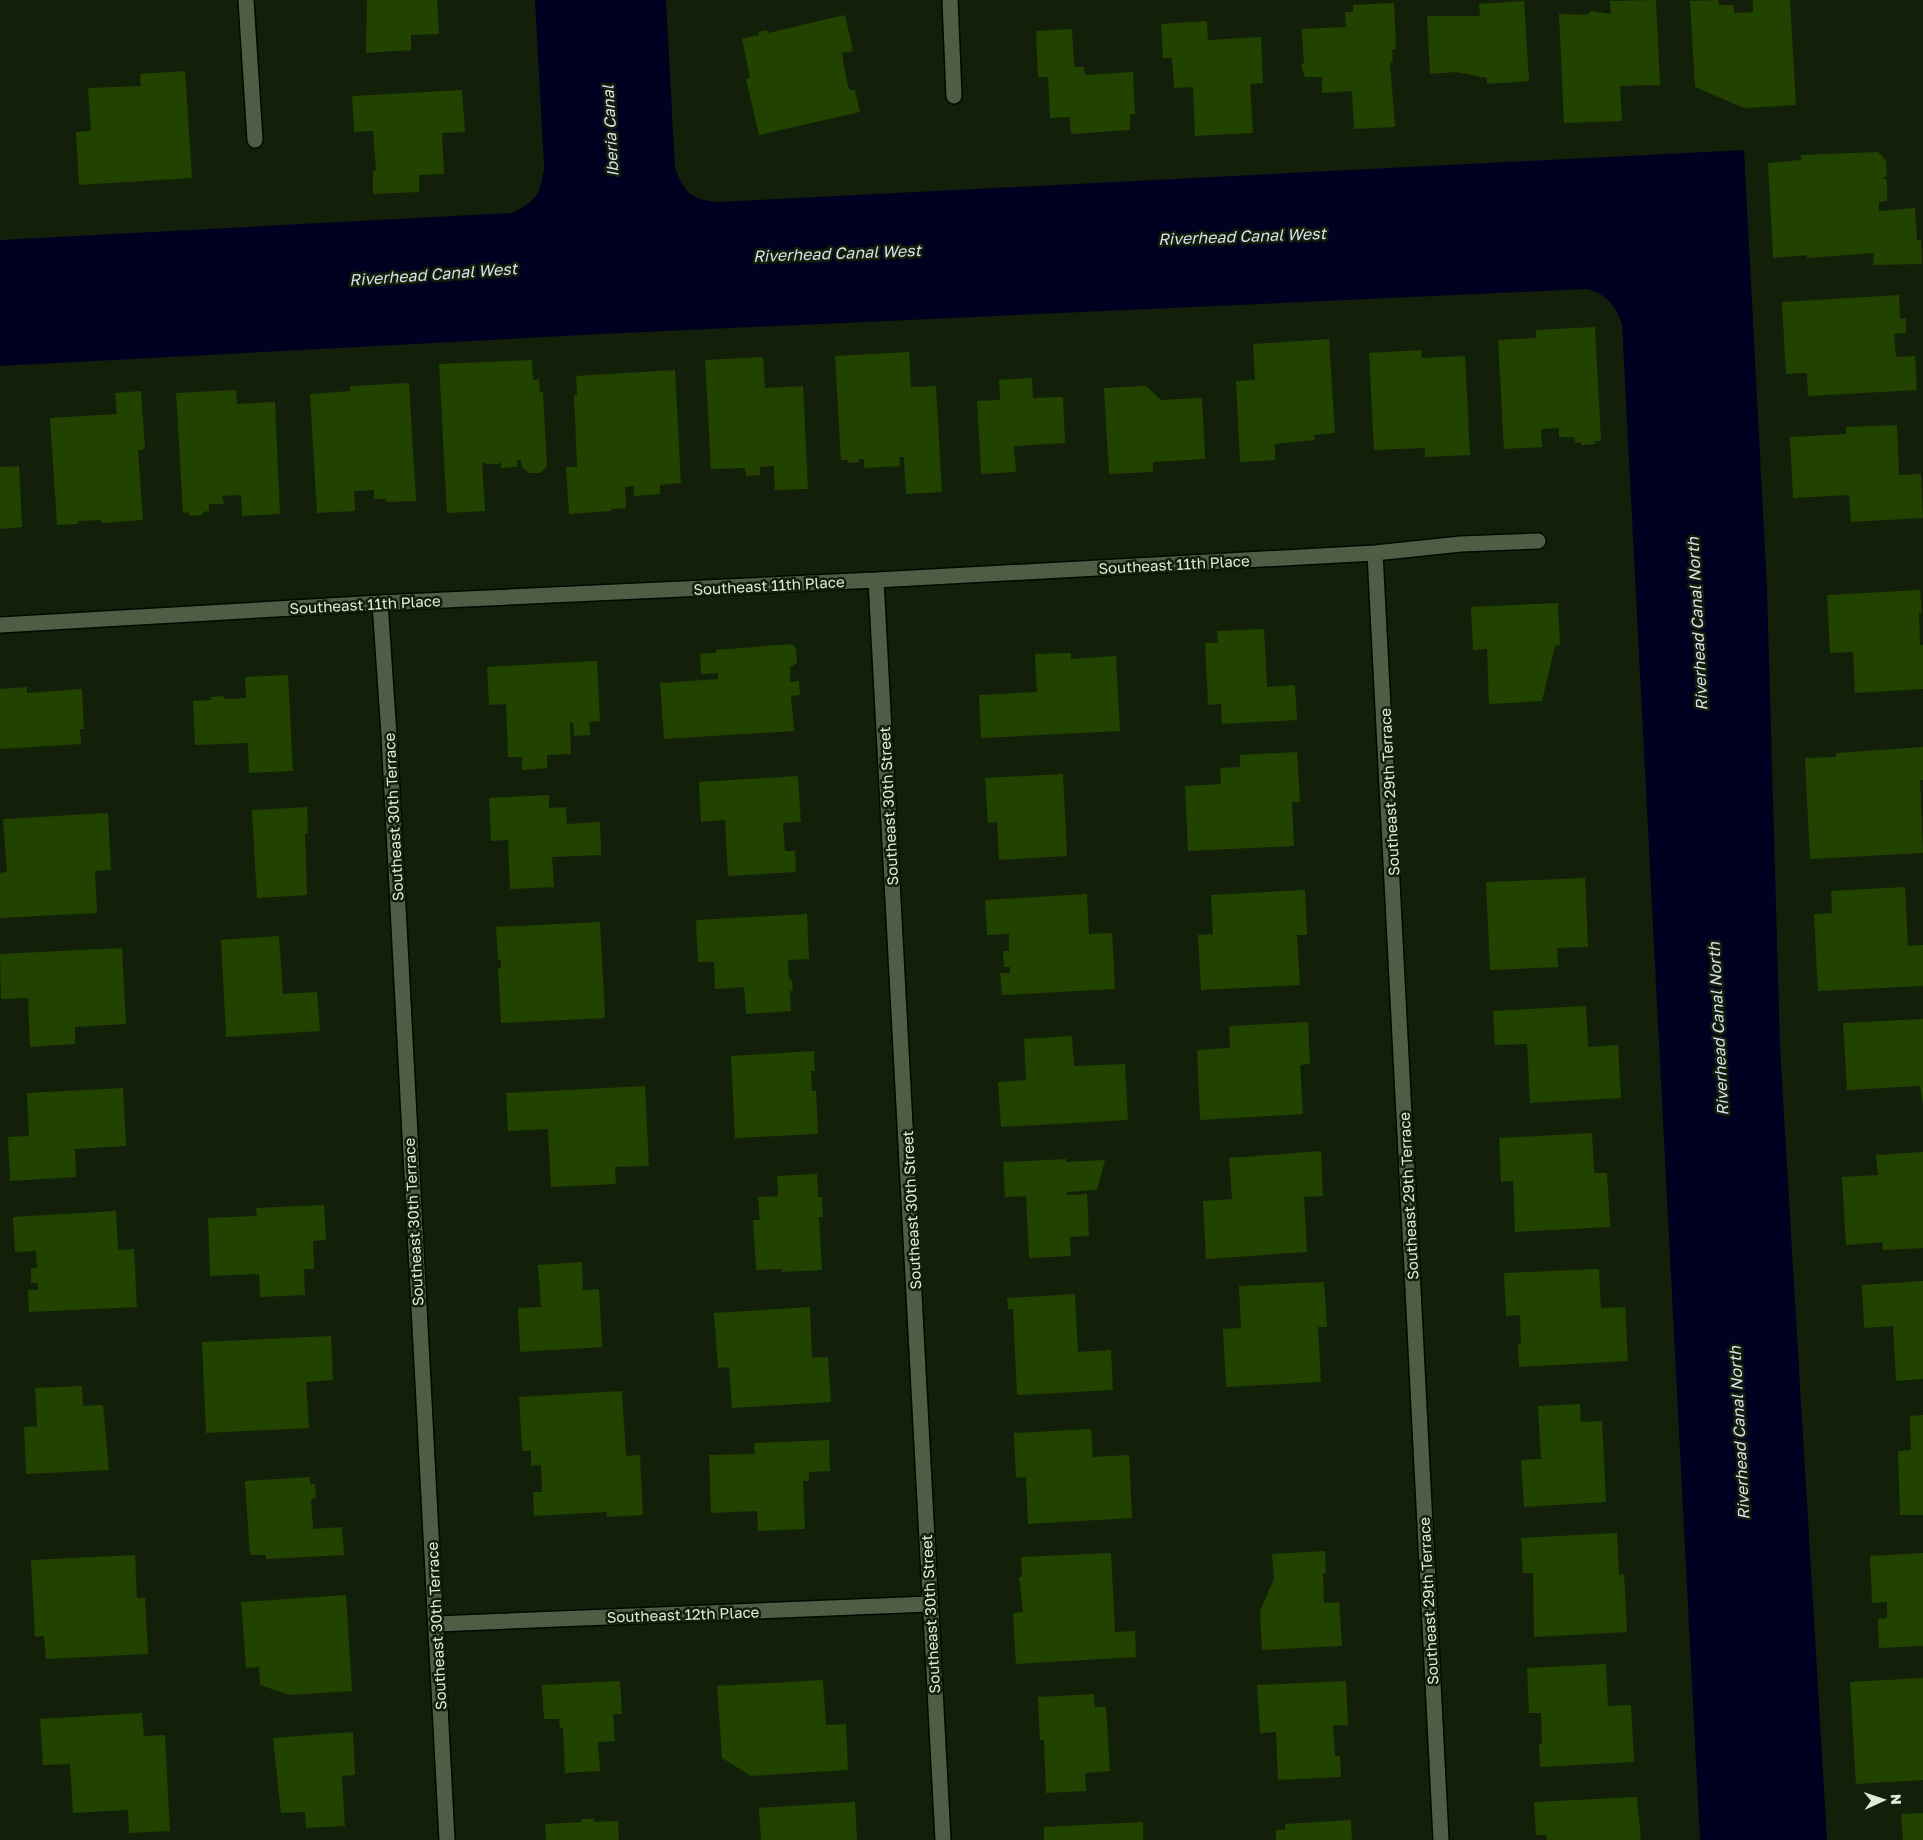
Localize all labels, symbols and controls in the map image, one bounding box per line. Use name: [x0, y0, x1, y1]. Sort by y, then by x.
water label: Iberia Canal: [598, 84, 622, 177]
water label: Riverhead Canal West: [1158, 223, 1328, 249]
water label: Riverhead Canal West: [753, 240, 923, 266]
water label: Riverhead Canal West: [348, 258, 519, 290]
water label: Riverhead Canal North: [1682, 536, 1712, 711]
street label: Southeast 11th Place: [1098, 551, 1250, 577]
street label: Southeast 11th Place: [693, 572, 845, 598]
street label: Southeast 11th Place: [289, 591, 441, 617]
street label: Southeast 29th Terrace: [1376, 707, 1402, 876]
street label: Southeast 30th Street: [875, 726, 901, 886]
street label: Southeast 30th Terrace: [380, 732, 406, 902]
water label: Riverhead Canal North: [1703, 941, 1733, 1116]
street label: Southeast 29th Terrace: [1395, 1111, 1421, 1280]
street label: Southeast 30th Street: [898, 1130, 924, 1290]
street label: Southeast 30th Terrace: [400, 1137, 426, 1307]
water label: Riverhead Canal North: [1724, 1345, 1754, 1520]
street label: Southeast 29th Terrace: [1415, 1516, 1441, 1685]
street label: Southeast 30th Street: [917, 1534, 943, 1694]
street label: Southeast 30th Terrace: [423, 1541, 449, 1711]
street label: Southeast 12th Place: [606, 1602, 760, 1626]
north arrow: [1858, 1775, 1908, 1825]
text: N: [1888, 1794, 1905, 1805]

